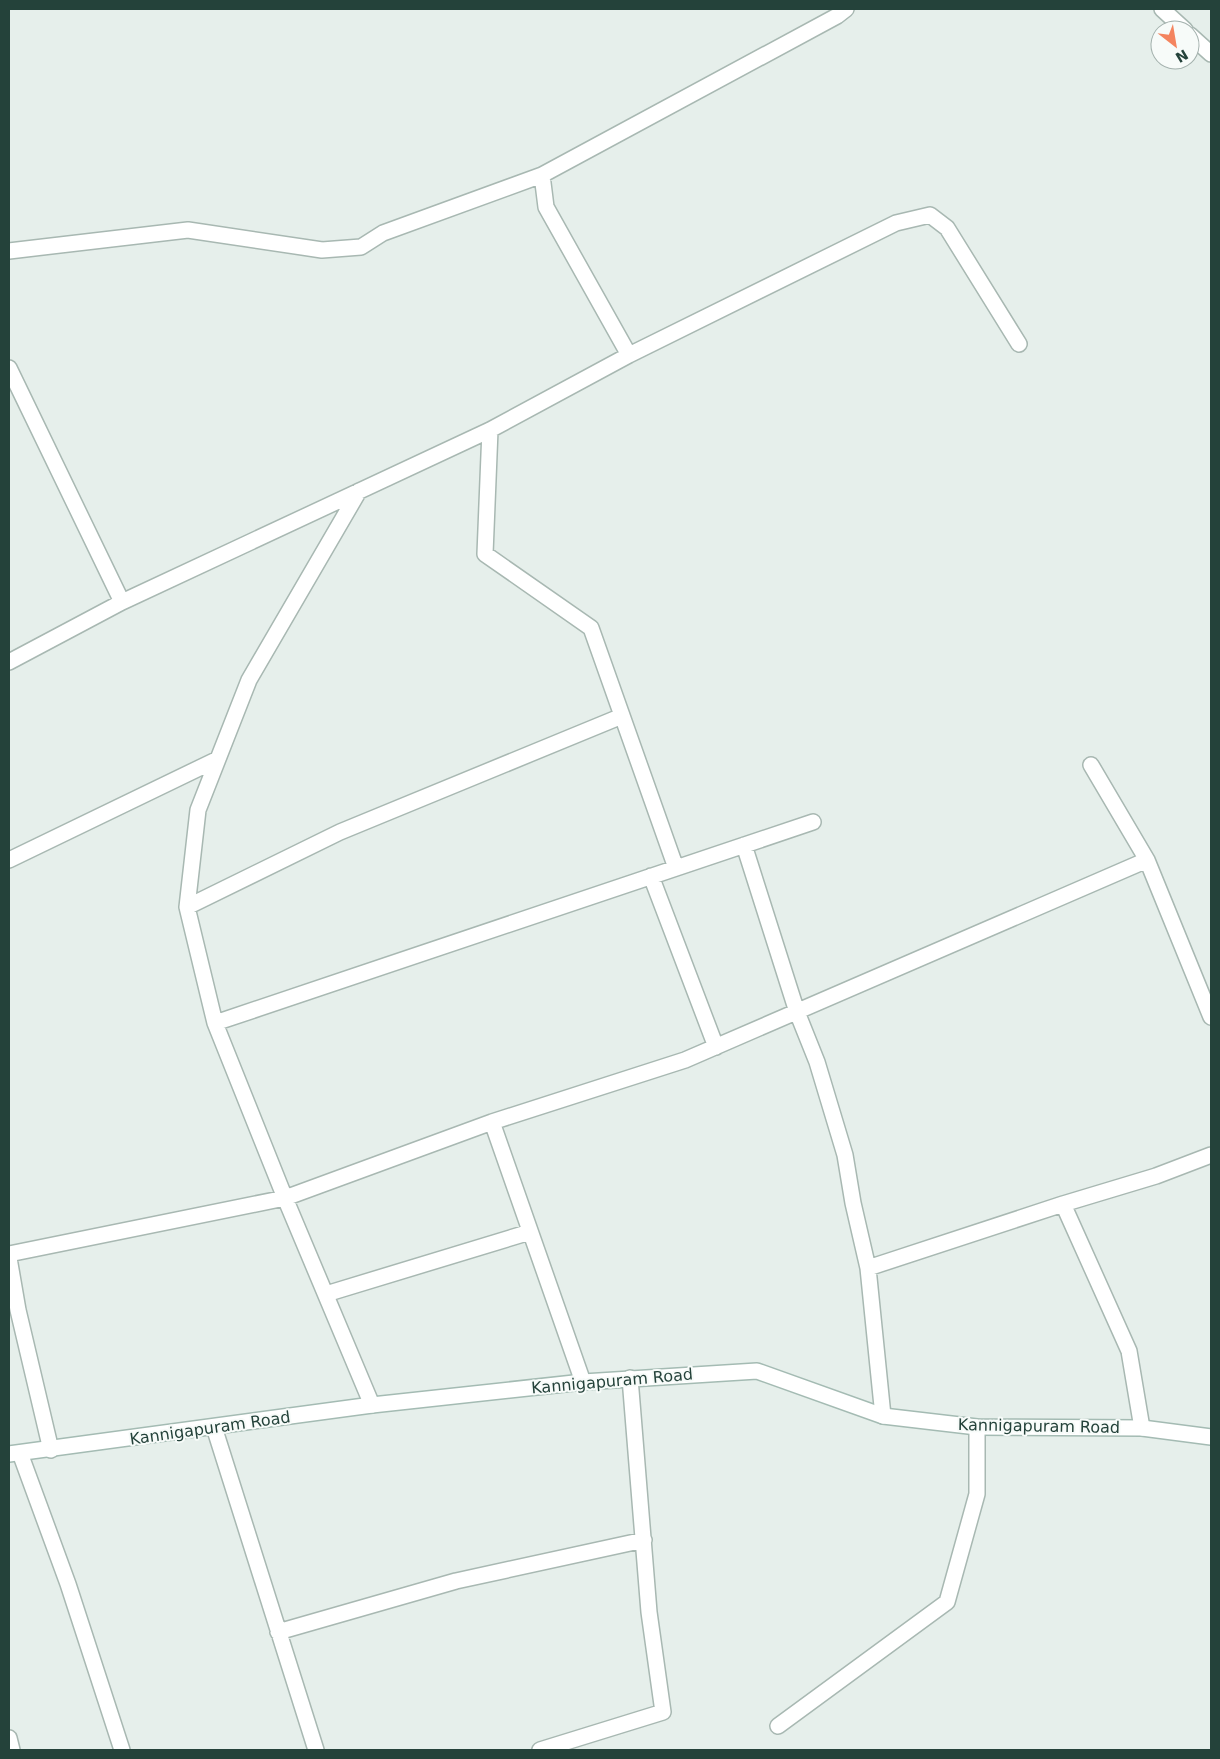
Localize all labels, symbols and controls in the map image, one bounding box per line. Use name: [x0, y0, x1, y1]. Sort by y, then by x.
north arrow: [1150, 20, 1200, 70]
text: N: [1173, 46, 1191, 66]
street label: Kannigapuram Road: [530, 1364, 694, 1398]
street label: Kannigapuram Road: [128, 1407, 292, 1449]
street label: Kannigapuram Road: [958, 1415, 1120, 1437]

